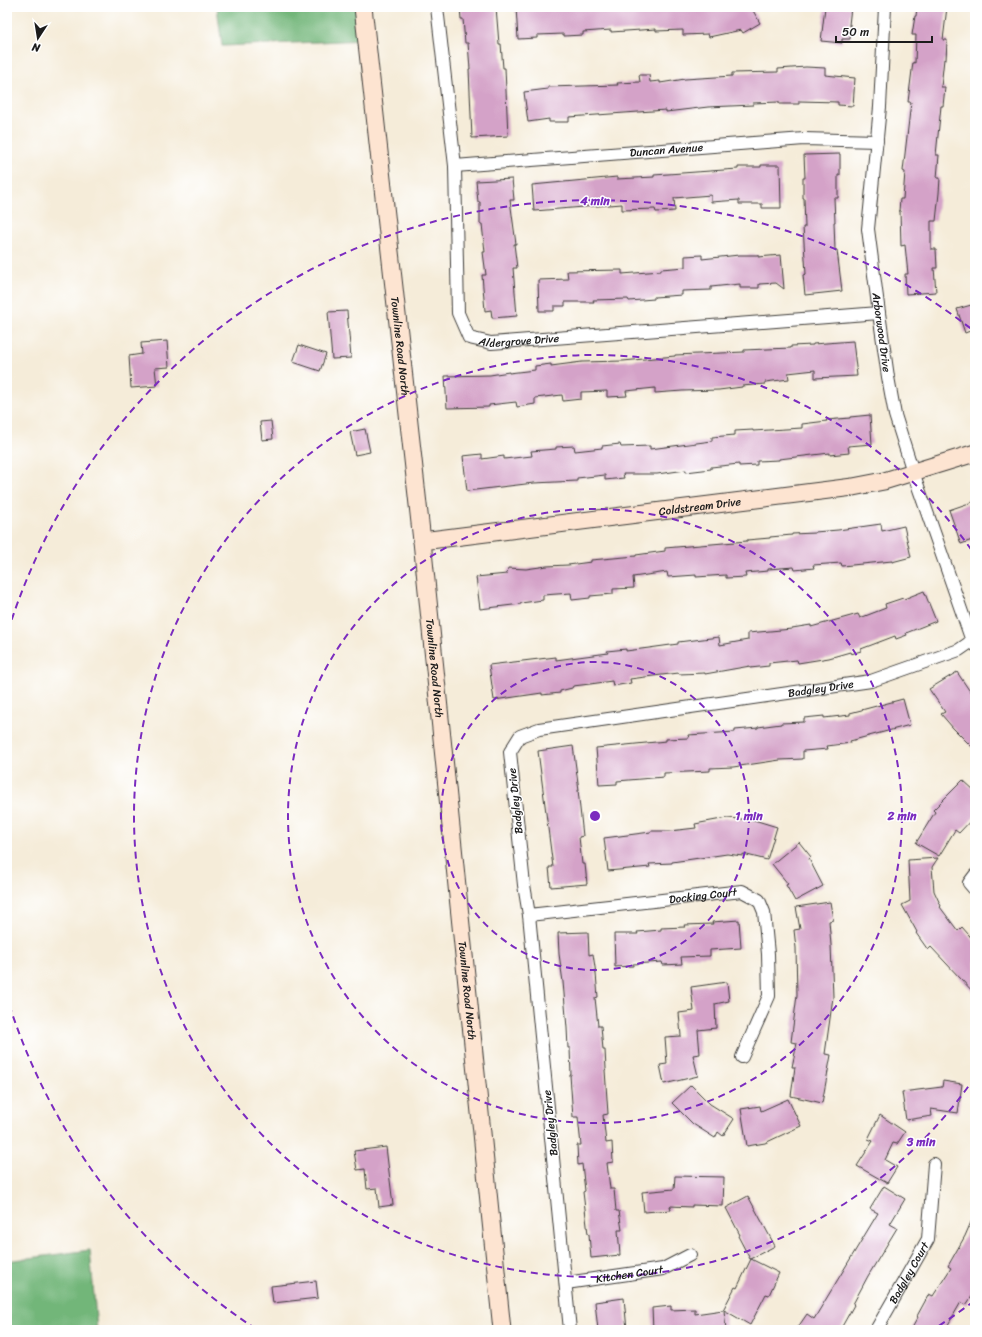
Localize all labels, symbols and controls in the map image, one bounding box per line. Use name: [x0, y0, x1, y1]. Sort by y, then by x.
north arrow: [18, 18, 58, 58]
scale bar: [836, 18, 932, 44]
text: 50 m: [842, 21, 869, 43]
text: N: [30, 37, 43, 58]
street label: Duncan Avenue: [629, 138, 704, 162]
text: 4 min: [579, 190, 610, 212]
street label: Arborwood Drive: [866, 291, 896, 374]
street label: Townline Road North: [385, 296, 415, 397]
street label: Aldergrove Drive: [476, 329, 560, 353]
street label: Coldstream Drive: [658, 492, 742, 521]
street label: Townline Road North: [420, 618, 449, 719]
street label: Badgley Drive: [787, 675, 855, 703]
street label: Badgley Drive: [503, 767, 528, 835]
text: 1 min: [735, 805, 763, 827]
text: 2 min: [886, 805, 917, 827]
centre of rings: [588, 809, 602, 823]
street label: Docking Court: [668, 883, 738, 909]
street label: Townline Road North: [453, 940, 482, 1041]
street label: Badgley Drive: [538, 1089, 563, 1157]
text: 3 min: [906, 1131, 936, 1153]
street label: Badgley Court: [884, 1238, 935, 1307]
street label: Kitchen Court: [595, 1260, 665, 1289]

